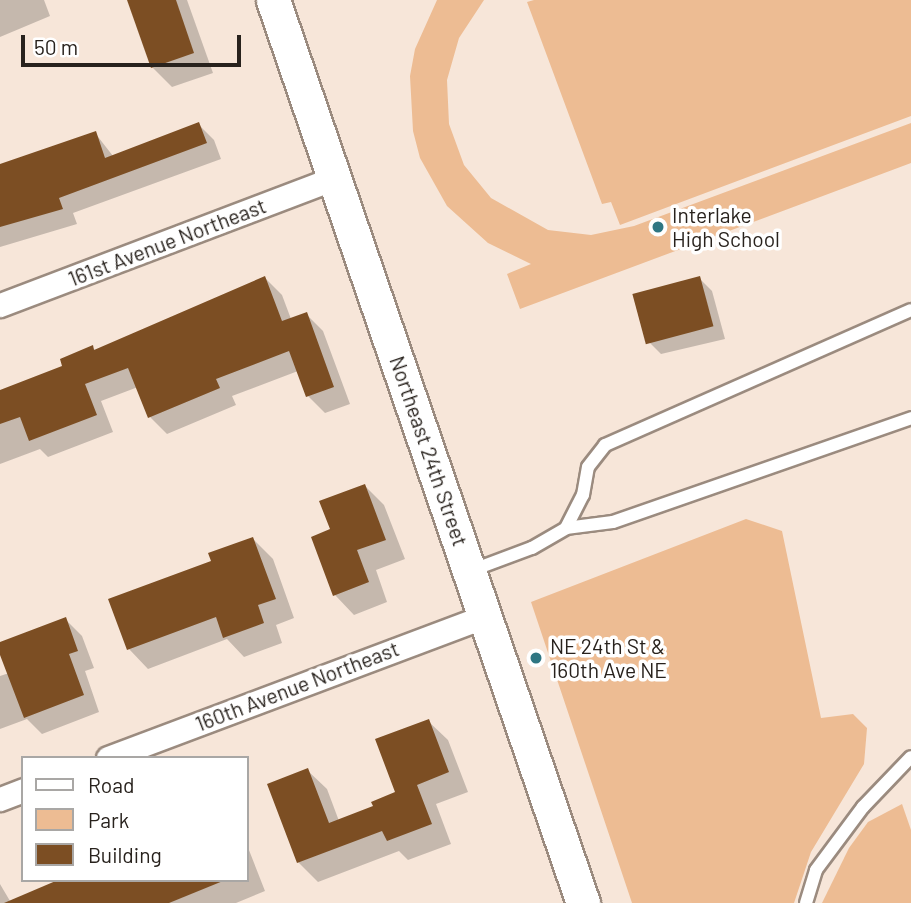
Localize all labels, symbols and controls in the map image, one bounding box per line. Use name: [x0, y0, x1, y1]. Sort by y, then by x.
scale bar: [24, 21, 245, 65]
text: 50 m: [34, 34, 78, 59]
street label: 161st Avenue Northeast: [64, 193, 270, 291]
place label: Interlake High School: [672, 202, 780, 252]
marker: Interlake High School: [650, 219, 666, 235]
street label: Northeast 24th Street: [385, 353, 473, 549]
place label: NE 24th St & 160th Ave NE: [550, 633, 667, 683]
street label: 160th Avenue Northeast: [192, 636, 402, 736]
marker: NE 24th St & 160th Ave NE: [528, 650, 544, 666]
legend: [21, 756, 248, 882]
text: Road: [88, 772, 134, 797]
text: Park: [88, 807, 129, 832]
text: Building: [88, 842, 162, 867]

